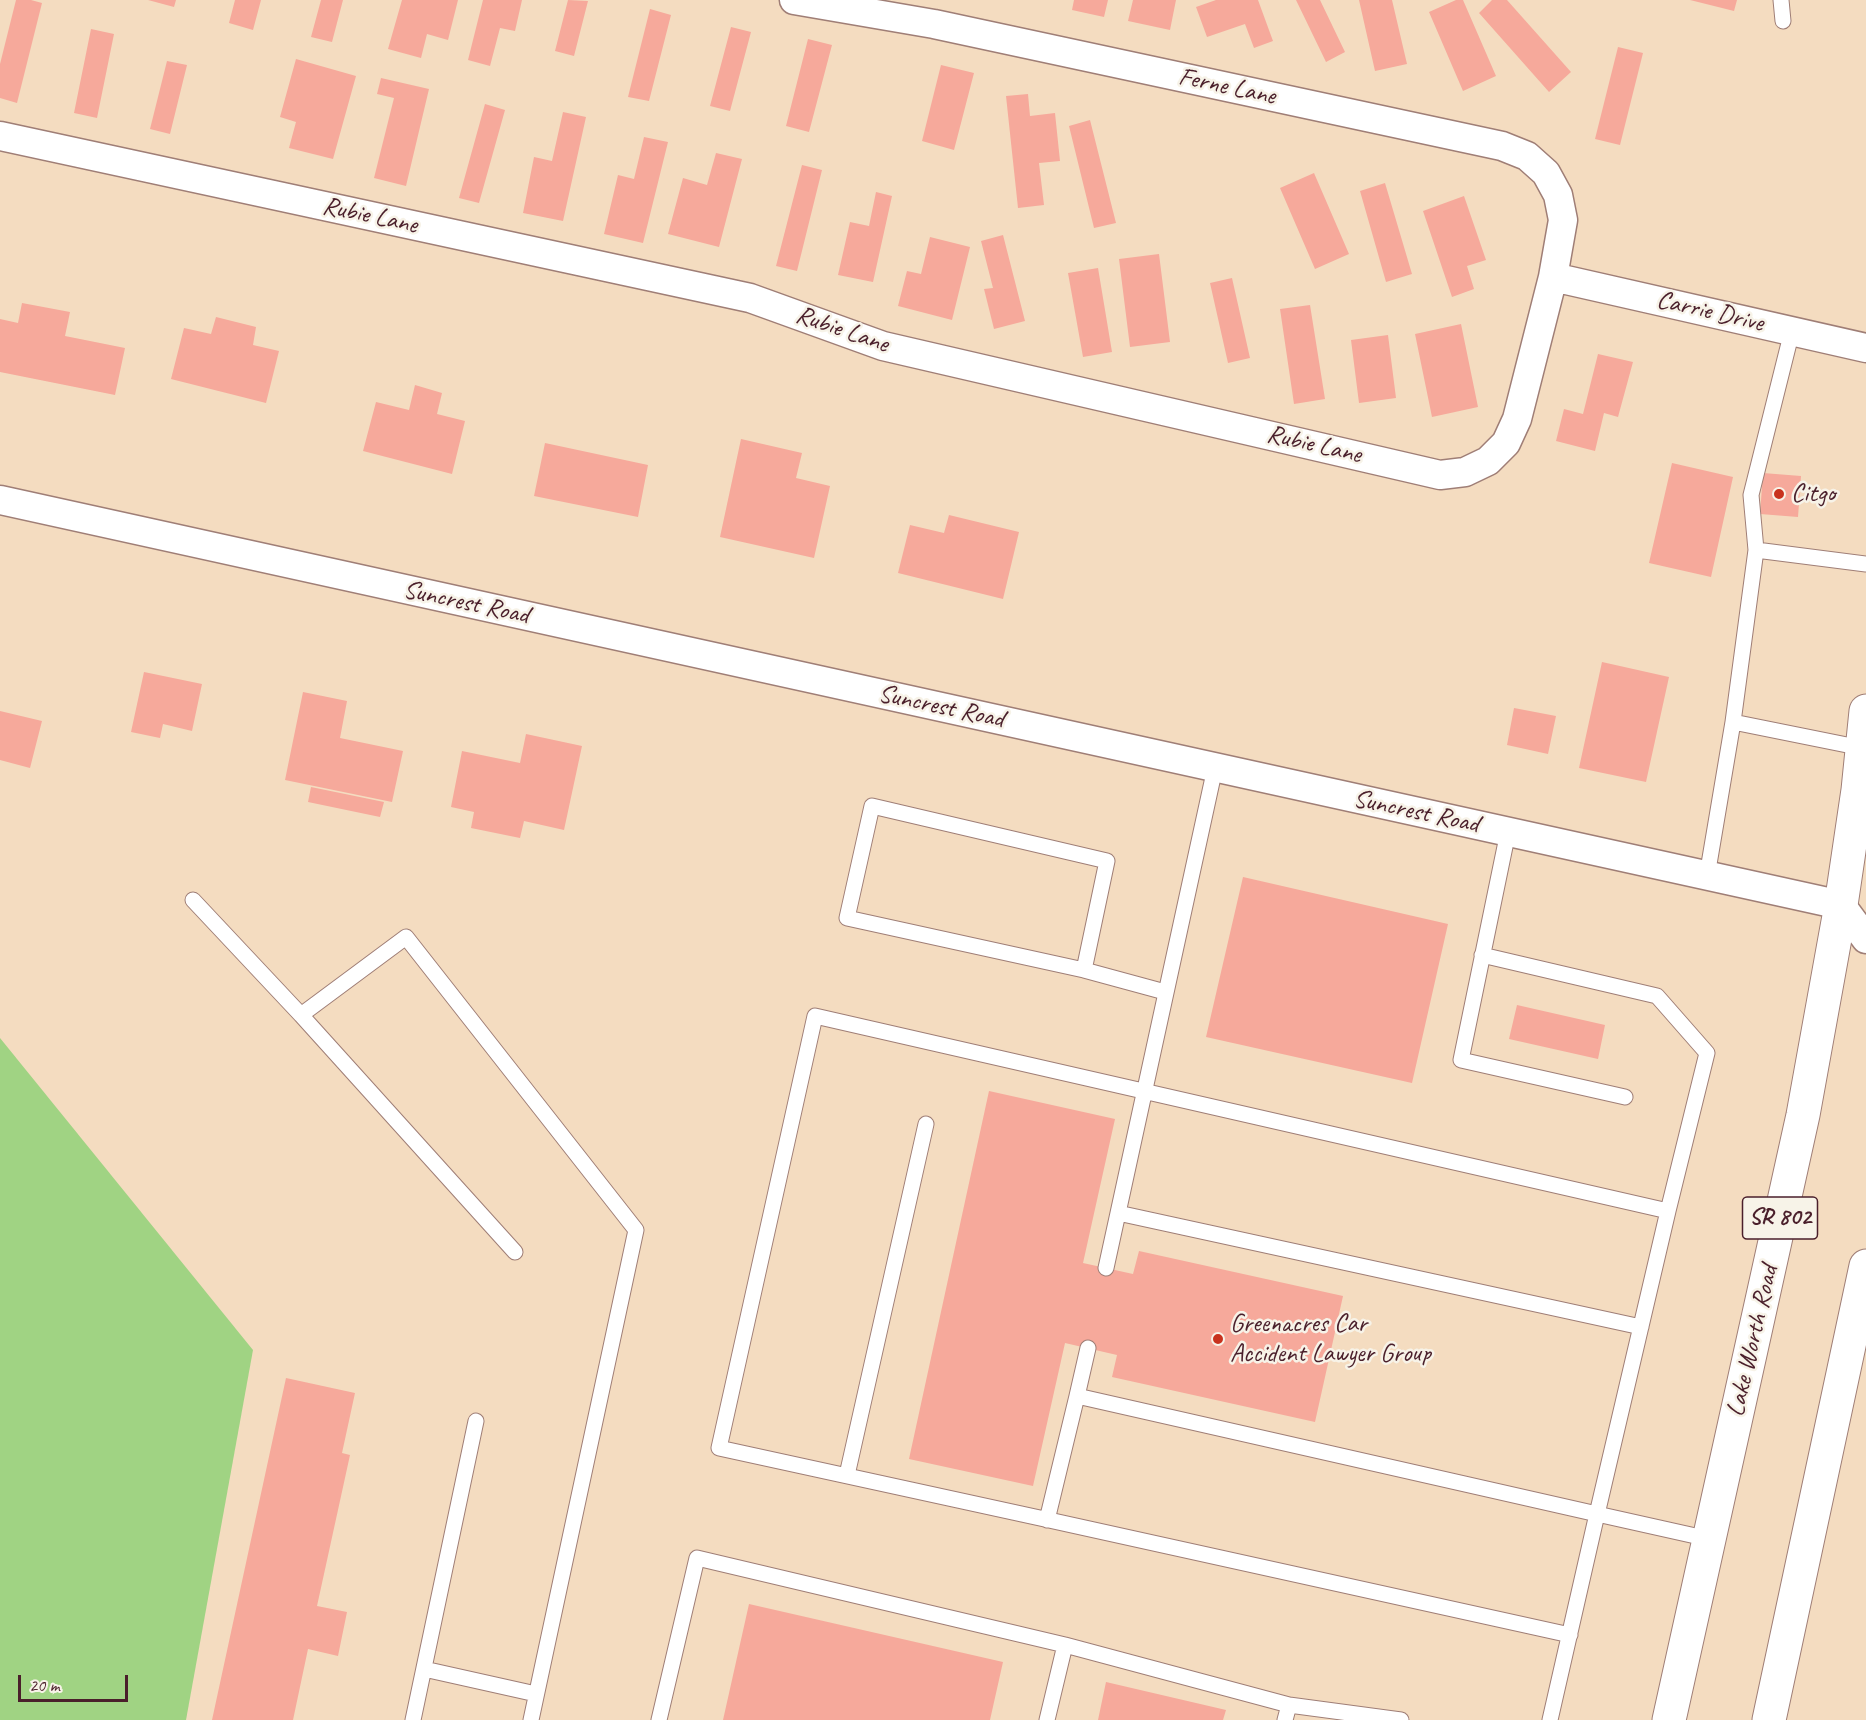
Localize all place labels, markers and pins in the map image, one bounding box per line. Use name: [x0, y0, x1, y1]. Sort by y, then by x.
place label: Citgo: [1791, 478, 1835, 510]
marker: Citgo: [1772, 487, 1786, 501]
place label: Greenacres Car Accident Lawyer Group: [1230, 1308, 1431, 1370]
marker: Greenacres Car Accident Lawyer Group: [1211, 1332, 1225, 1346]

